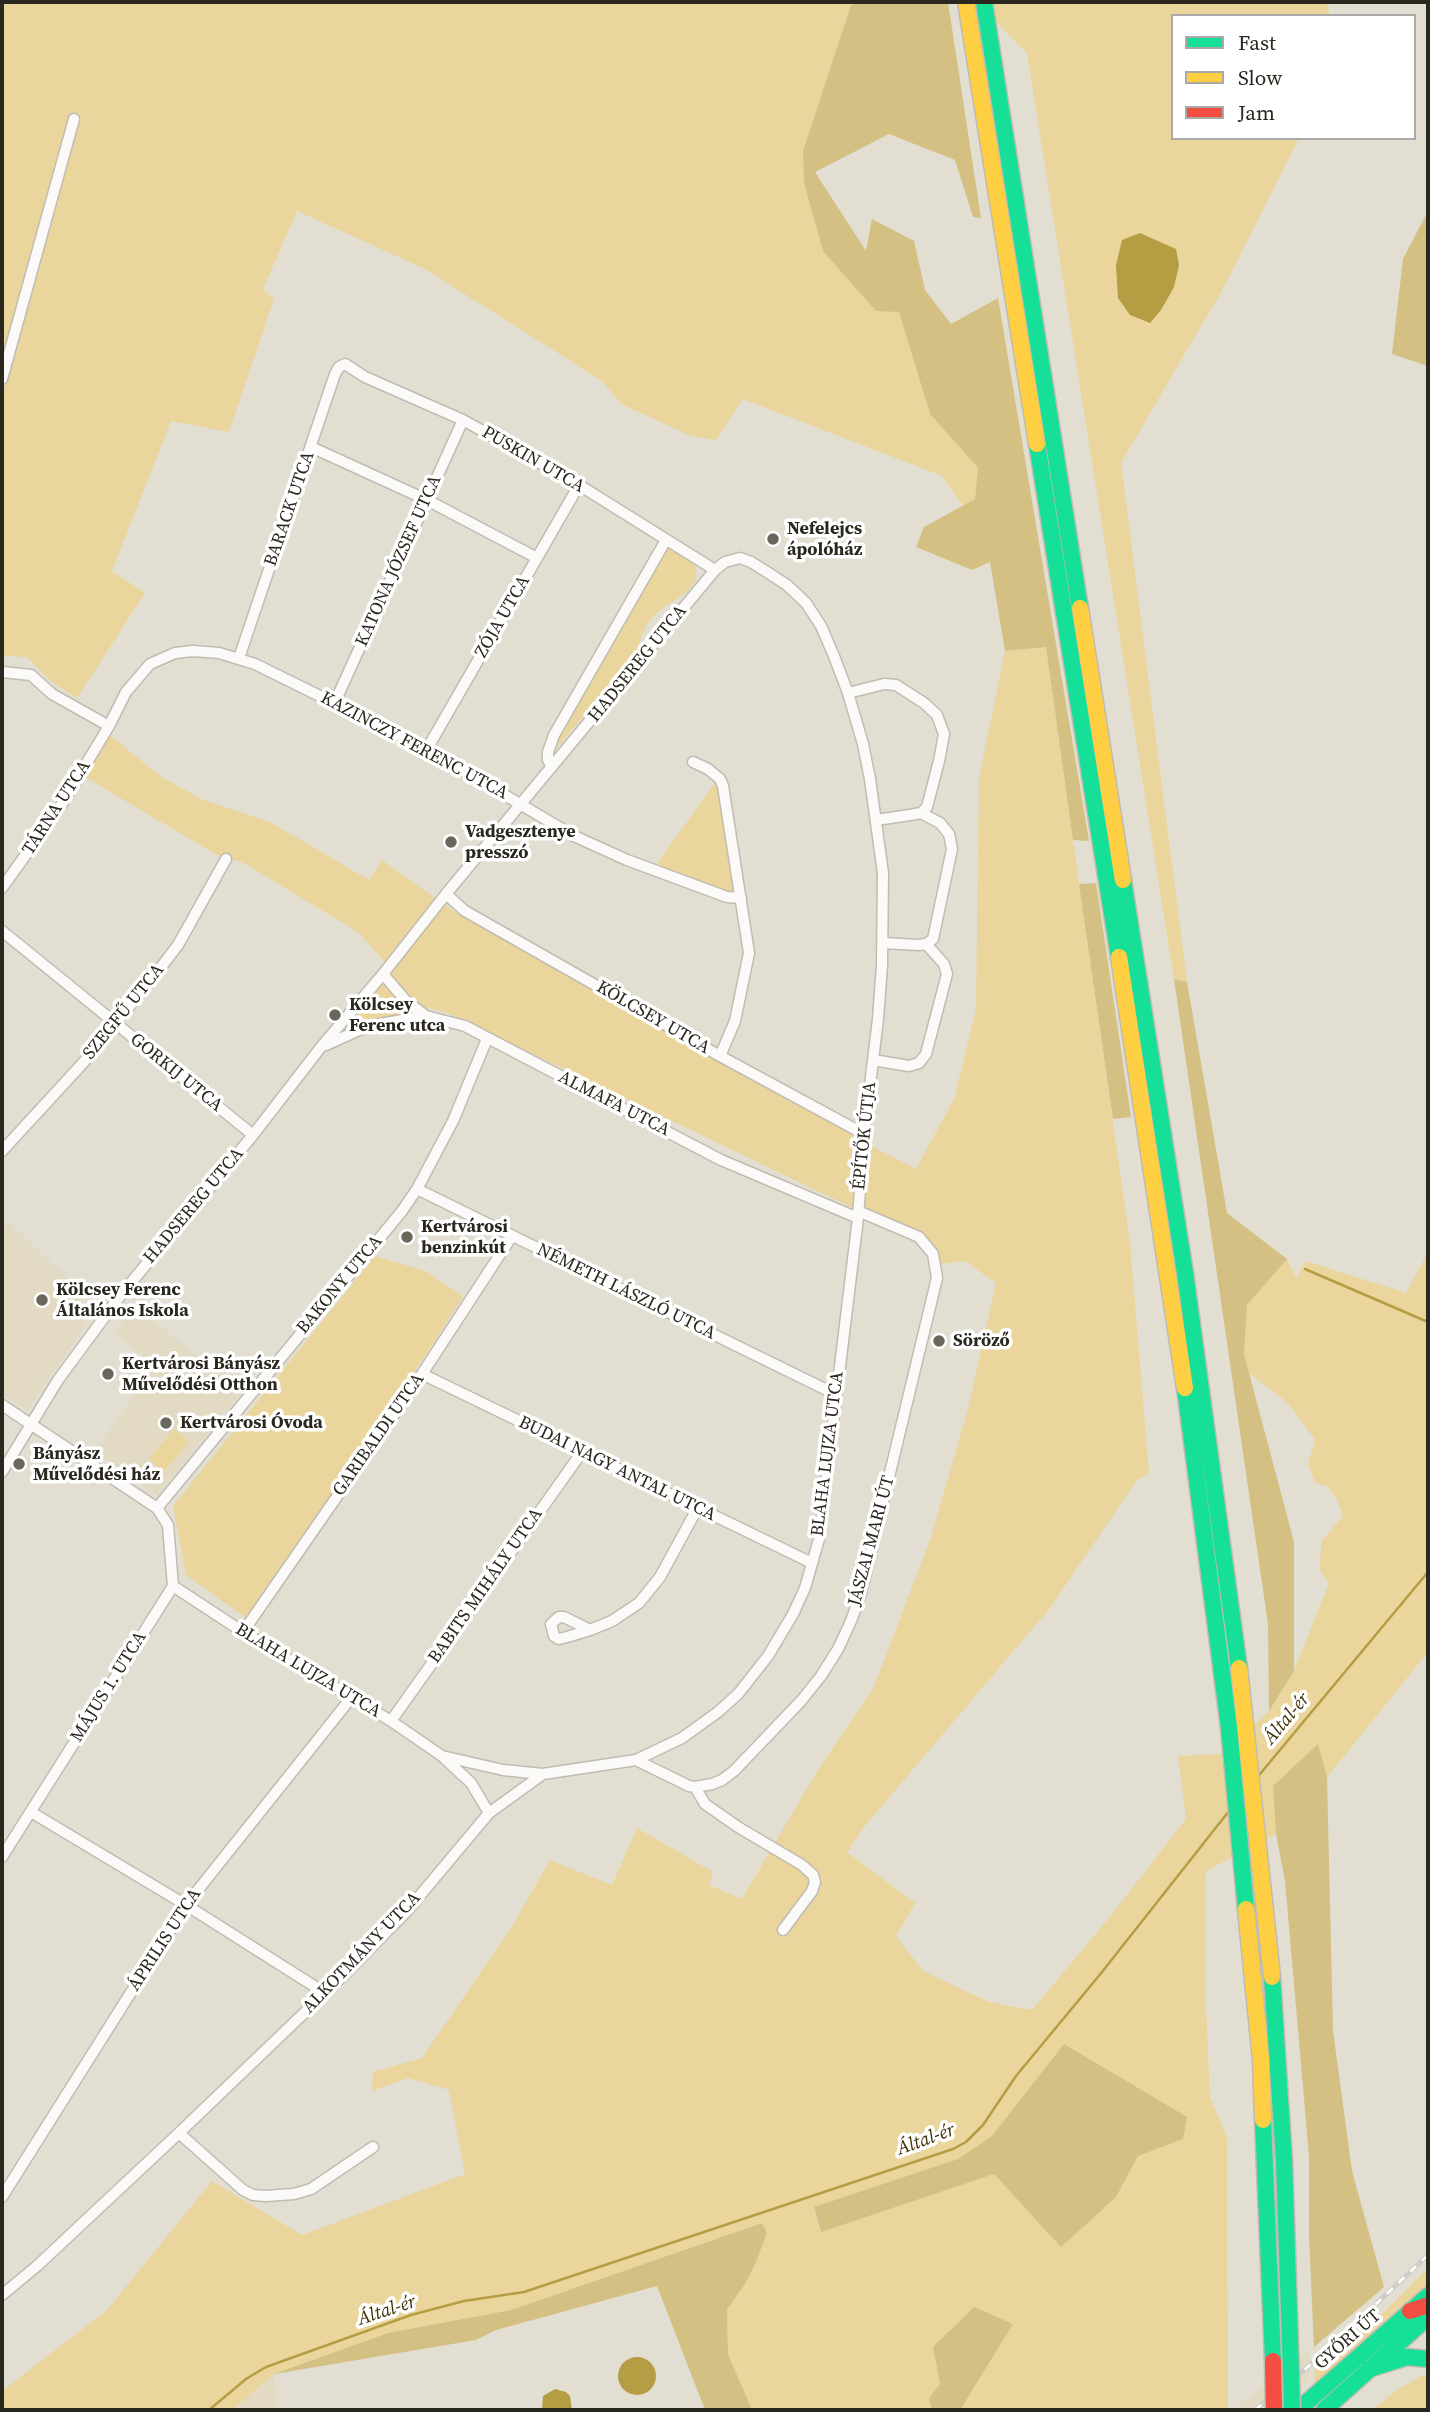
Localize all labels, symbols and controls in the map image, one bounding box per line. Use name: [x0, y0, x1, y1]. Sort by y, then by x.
legend: [1171, 14, 1416, 140]
text: Fast: [1238, 28, 1276, 57]
text: Slow: [1238, 63, 1282, 92]
text: Jam: [1238, 98, 1275, 127]
street label: PUSKIN UTCA: [478, 422, 588, 498]
street label: BARACK UTCA: [260, 449, 320, 569]
street label: KATONA JÓZSEF UTCA: [351, 472, 447, 650]
place label: Nefelejcs ápolóház: [787, 518, 862, 560]
marker: Nefelejcs ápolóház: [765, 531, 781, 547]
street label: ZÓJA UTCA: [471, 572, 535, 662]
street label: HADSEREG UTCA: [584, 601, 692, 727]
street label: KAZINCZY FERENC UTCA: [317, 687, 511, 805]
street label: TÁRNA UTCA: [18, 757, 96, 859]
place label: Vadgesztenye presszó: [465, 821, 576, 864]
marker: Vadgesztenye presszó: [443, 834, 459, 850]
street label: SZEGFŰ UTCA: [79, 960, 169, 1064]
street label: KÖLCSEY UTCA: [592, 977, 714, 1059]
place label: Kölcsey Ferenc utca: [349, 994, 445, 1036]
marker: Kölcsey Ferenc utca: [327, 1007, 343, 1023]
street label: GORKIJ UTCA: [125, 1029, 227, 1117]
street label: ALMAFA UTCA: [555, 1067, 673, 1141]
street label: ÉPÍTŐK ÚTJA: [849, 1081, 881, 1191]
street label: HADSEREG UTCA: [139, 1144, 249, 1268]
place label: Kertvárosi benzinkút: [421, 1216, 508, 1258]
marker: Kertvárosi benzinkút: [399, 1229, 415, 1245]
street label: BAKONY UTCA: [292, 1231, 388, 1339]
street label: NÉMETH LÁSZLÓ UTCA: [533, 1239, 719, 1345]
place label: Kölcsey Ferenc Általános Iskola: [56, 1279, 189, 1322]
marker: Kölcsey Ferenc Általános Iskola: [34, 1292, 50, 1308]
place label: Söröző: [953, 1330, 1010, 1352]
marker: Söröző: [931, 1333, 947, 1349]
place label: Kertvárosi Bányász Művelődési Otthon: [122, 1353, 280, 1396]
marker: Kertvárosi Bányász Művelődési Otthon: [100, 1366, 116, 1382]
street label: GARIBALDI UTCA: [329, 1369, 429, 1501]
street label: BLAHA LUJZA UTCA: [807, 1370, 849, 1538]
place label: Kertvárosi Óvoda: [180, 1412, 323, 1434]
street label: BUDAI NAGY ANTAL UTCA: [515, 1412, 719, 1526]
marker: Kertvárosi Óvoda: [158, 1415, 174, 1431]
place label: Bányász Művelődési ház: [33, 1443, 160, 1486]
marker: Bányász Művelődési ház: [11, 1456, 27, 1472]
street label: JÁSZAI MARI ÚT: [844, 1473, 900, 1609]
street label: BABITS MIHÁLY UTCA: [424, 1504, 548, 1668]
street label: BLAHA LUJZA UTCA: [231, 1619, 385, 1723]
street label: MÁJUS 1. UTCA: [66, 1628, 152, 1746]
water label: Által-ér: [1259, 1689, 1315, 1749]
street label: ÁPRILIS UTCA: [124, 1885, 206, 1995]
street label: ALKOTMÁNY UTCA: [298, 1888, 426, 2018]
water label: Által-ér: [894, 2119, 958, 2161]
water label: Által-ér: [355, 2291, 419, 2331]
street label: GYŐRI ÚT: [1311, 2305, 1385, 2375]

